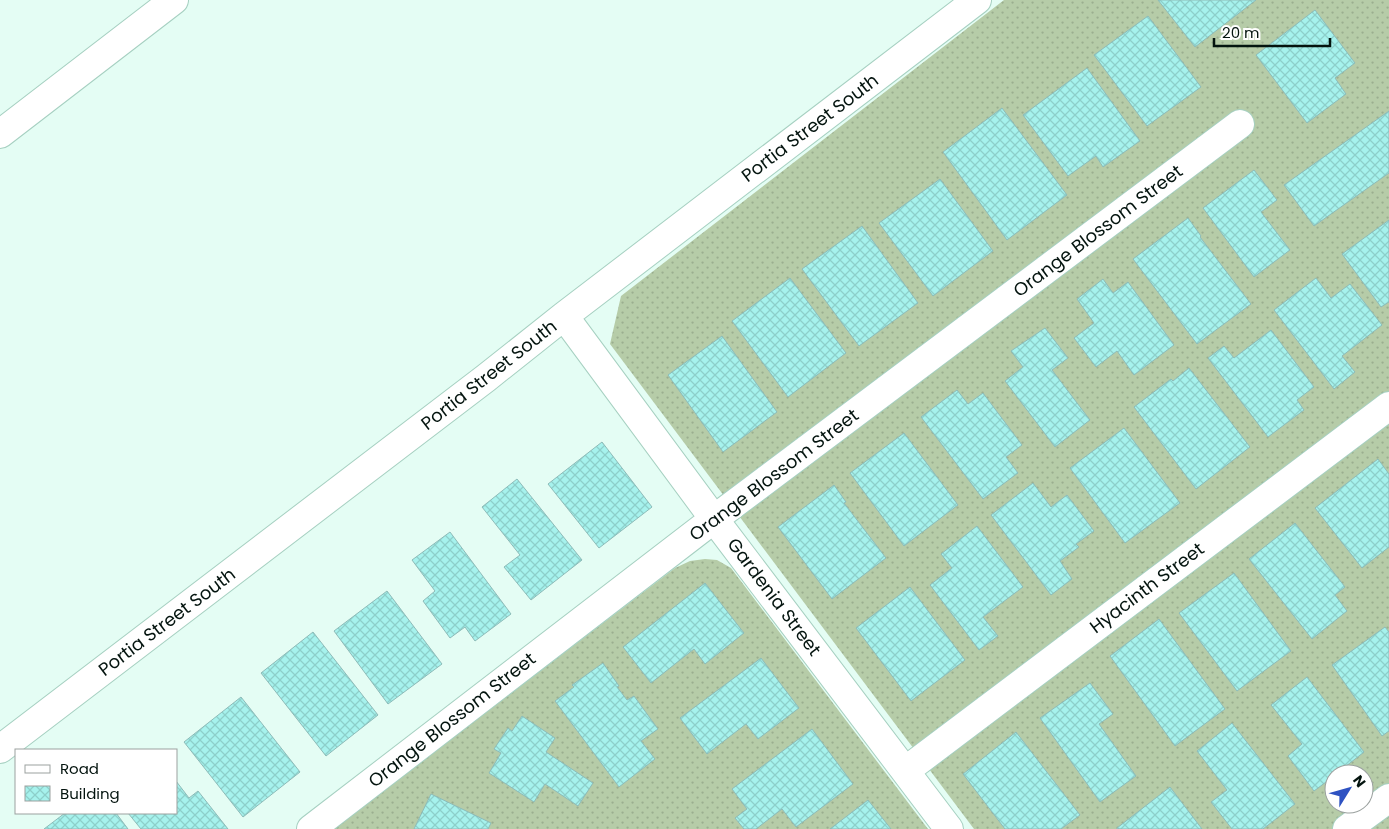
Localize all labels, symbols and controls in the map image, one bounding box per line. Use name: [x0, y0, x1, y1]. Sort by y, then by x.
scale bar: [1214, 15, 1330, 47]
text: 20 m: [1222, 22, 1260, 43]
street label: Portia Street South: [736, 68, 883, 187]
street label: Orange Blossom Street: [1008, 159, 1187, 303]
street label: Portia Street South: [416, 314, 562, 435]
street label: Orange Blossom Street: [684, 403, 863, 547]
street label: Gardenia Street: [722, 533, 827, 661]
street label: Hyacinth Street: [1084, 536, 1209, 639]
street label: Portia Street South: [93, 562, 240, 681]
street label: Orange Blossom Street: [363, 646, 541, 793]
legend: [15, 749, 178, 814]
text: Road: [60, 758, 99, 779]
north arrow: [1324, 764, 1374, 814]
text: N: [1348, 771, 1371, 791]
text: Building: [60, 783, 120, 804]

